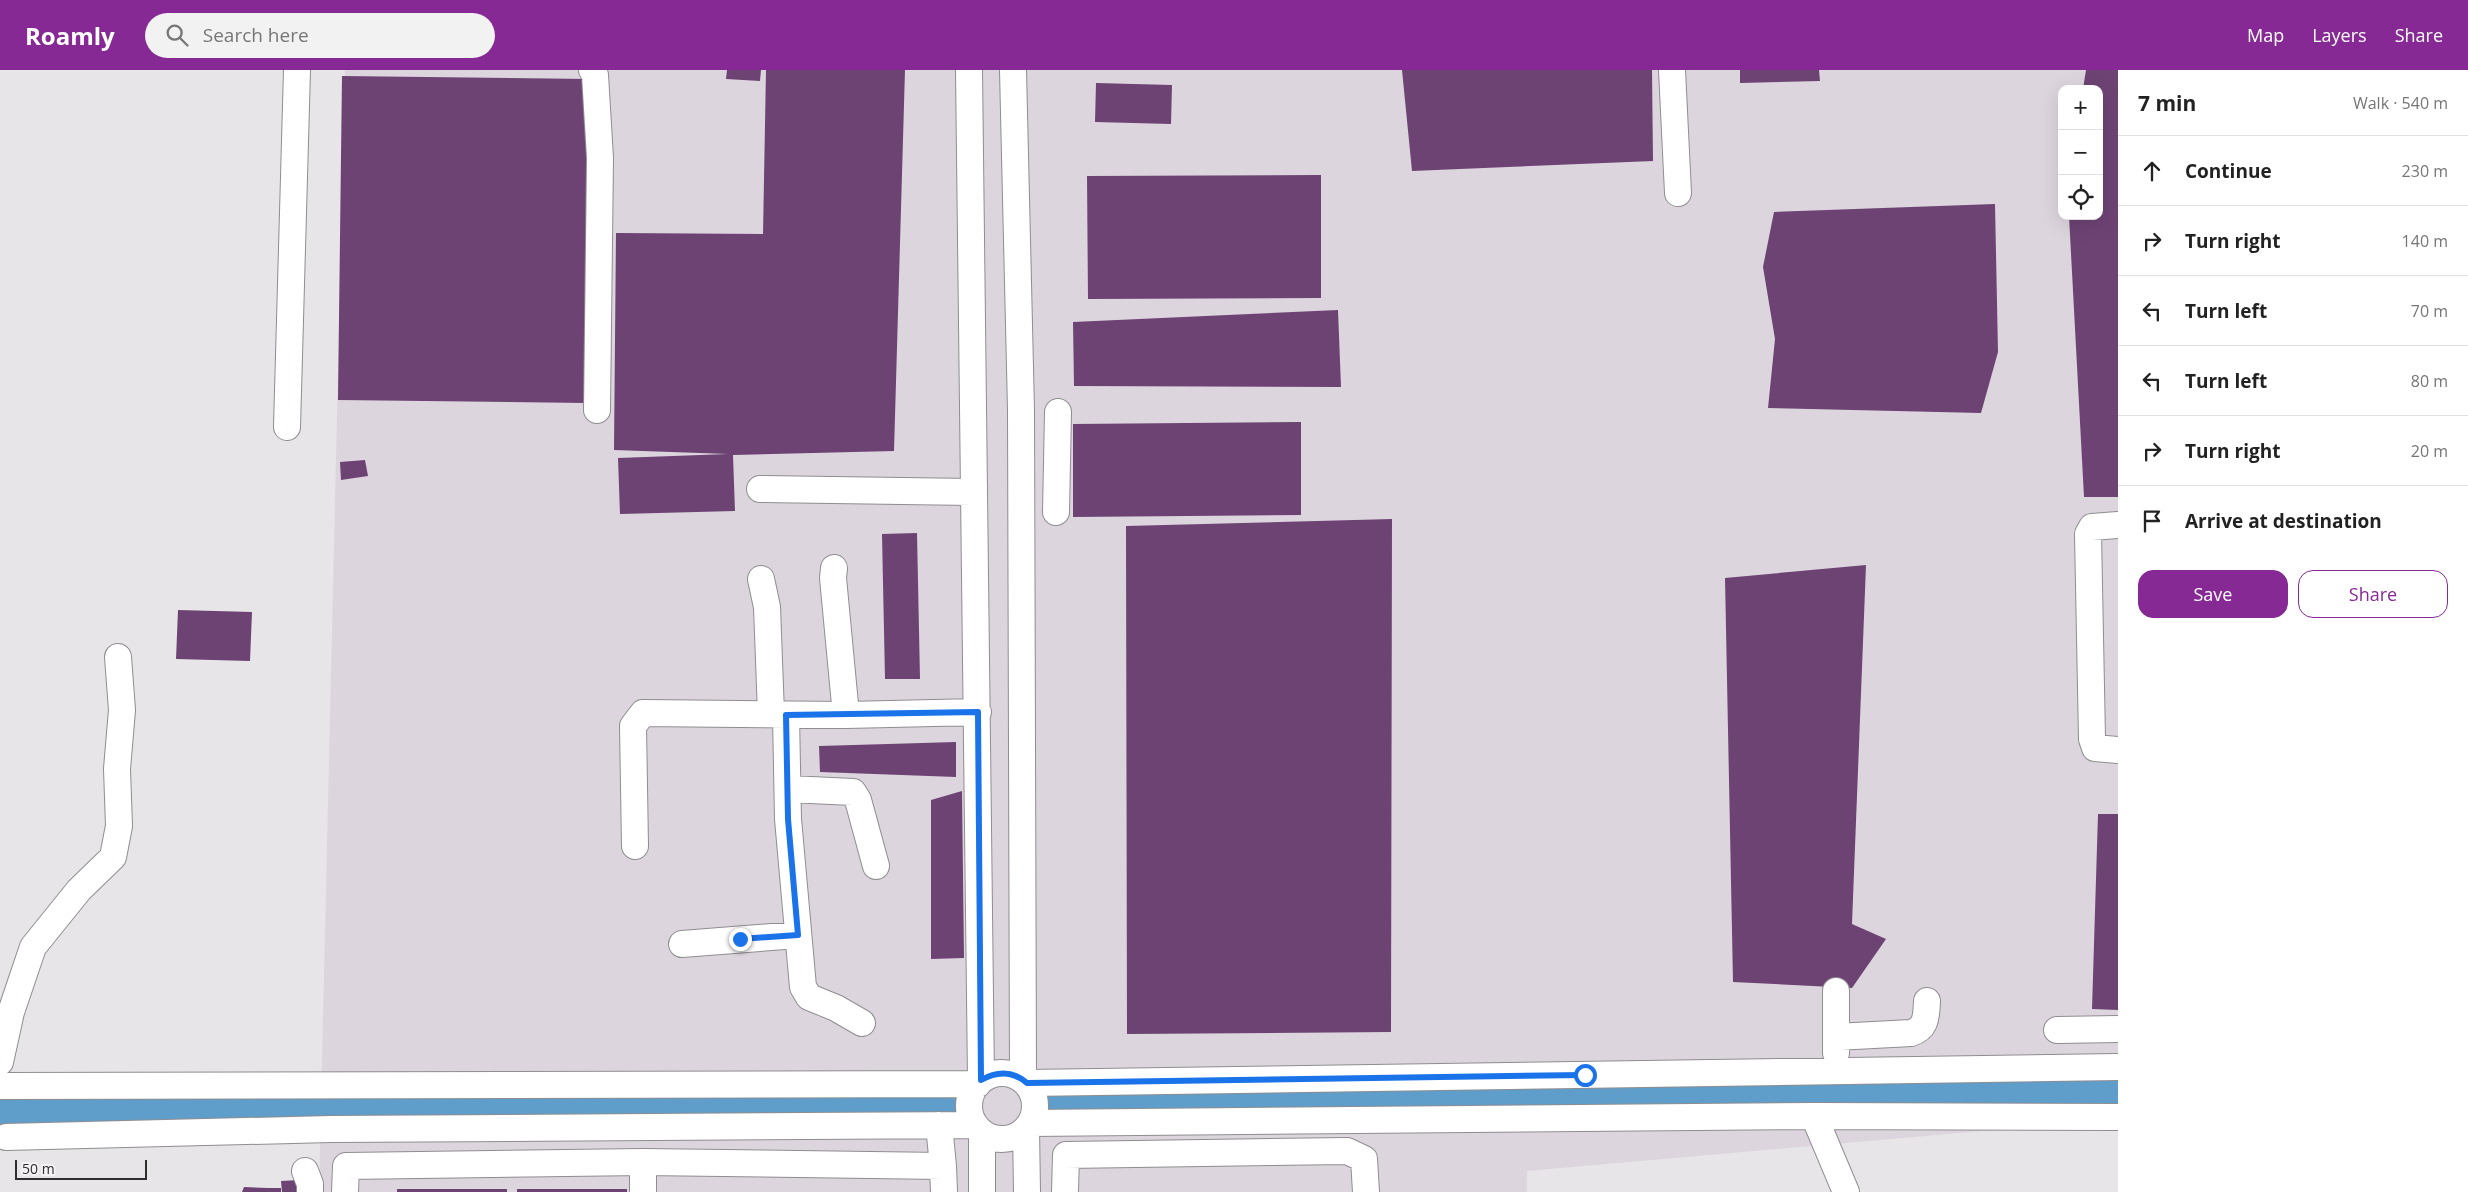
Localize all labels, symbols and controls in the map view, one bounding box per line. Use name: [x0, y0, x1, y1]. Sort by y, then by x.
search box: [145, 13, 495, 58]
text: Roamly: [25, 19, 115, 52]
icon: search: [163, 21, 191, 49]
text: Search here: [203, 22, 309, 48]
text: Map: [2247, 23, 2284, 47]
text: Layers: [2312, 23, 2367, 47]
text: Share: [2395, 23, 2443, 47]
map controls: [2058, 85, 2103, 220]
button: +: [2058, 85, 2103, 130]
text: 7 min: [2138, 89, 2196, 117]
text: Walk · 540 m: [2353, 92, 2448, 114]
button: −: [2058, 130, 2103, 175]
icon: ahead: [2138, 157, 2166, 185]
text: Continue: [2185, 158, 2272, 184]
text: 230 m: [2402, 160, 2448, 182]
button: locate: [2058, 175, 2103, 220]
icon: right: [2138, 227, 2166, 255]
text: Turn right: [2185, 228, 2280, 254]
text: 140 m: [2402, 230, 2448, 252]
icon: left: [2138, 297, 2166, 325]
text: Turn left: [2185, 298, 2267, 324]
text: 70 m: [2411, 300, 2448, 322]
icon: left: [2138, 367, 2166, 395]
text: Turn left: [2185, 368, 2267, 394]
text: 80 m: [2411, 370, 2448, 392]
icon: right: [2138, 437, 2166, 465]
text: Turn right: [2185, 438, 2280, 464]
text: 20 m: [2411, 440, 2448, 462]
icon: arrive: [2138, 507, 2166, 535]
text: Arrive at destination: [2185, 508, 2382, 534]
button: Save: [2138, 570, 2288, 618]
button: Share: [2298, 570, 2448, 618]
route end: [729, 928, 752, 951]
route start: [1574, 1064, 1597, 1087]
scale bar: [15, 1157, 148, 1180]
text: 50 m: [22, 1159, 55, 1178]

